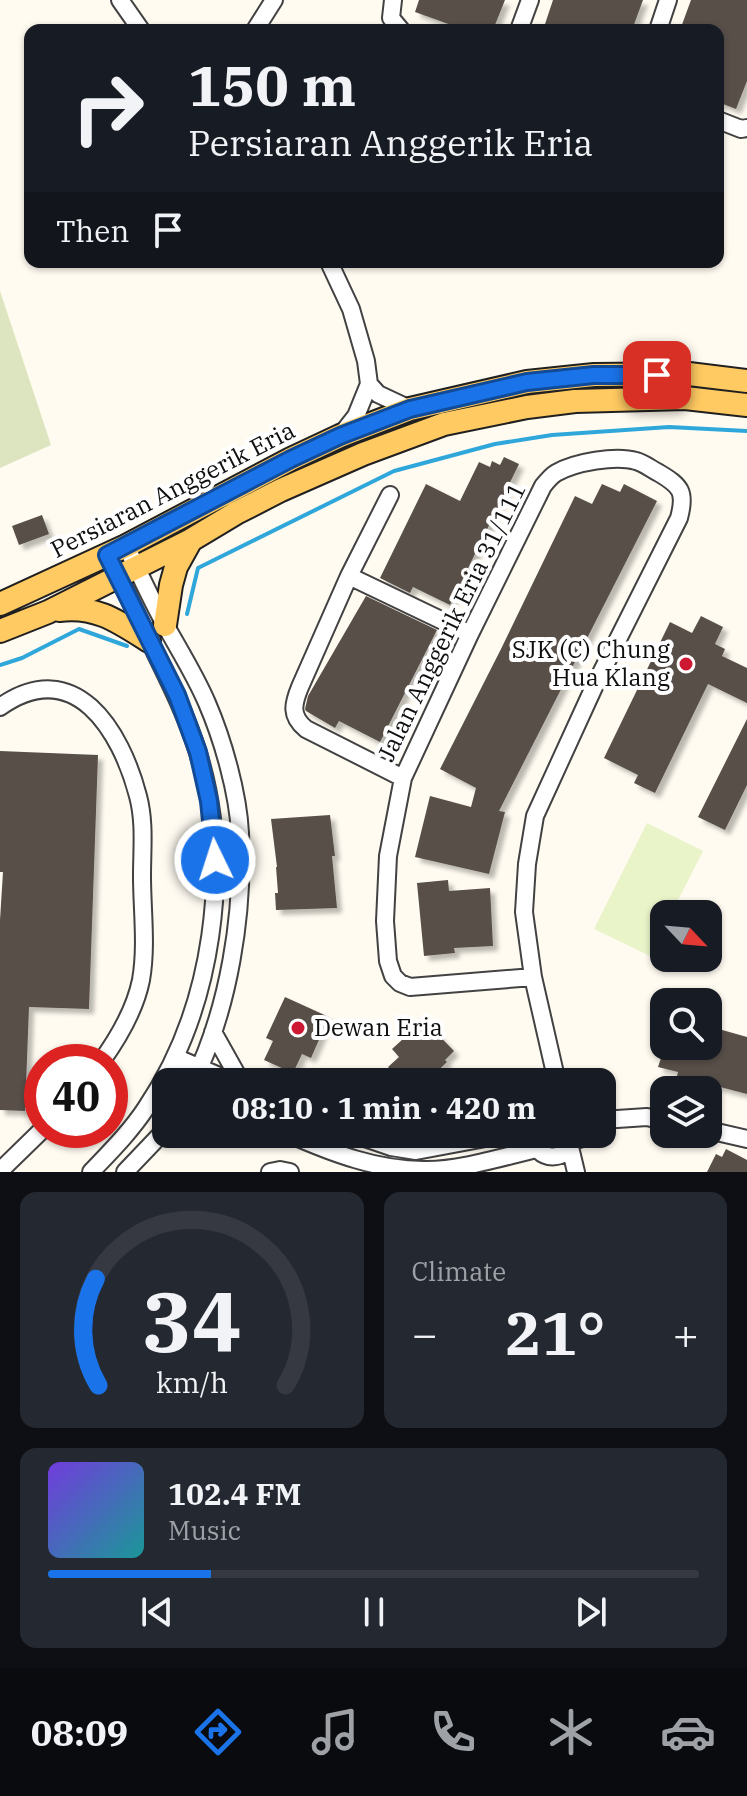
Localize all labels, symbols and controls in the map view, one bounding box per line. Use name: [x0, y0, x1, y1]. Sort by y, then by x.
text: 150 m: [188, 49, 356, 121]
icon: right: [56, 56, 160, 160]
text: Persiaran Anggerik Eria: [188, 119, 593, 166]
icon: arrive: [146, 208, 190, 252]
text: Then: [56, 211, 130, 250]
pin: [623, 341, 691, 409]
icon: arrive: [635, 353, 679, 397]
street label: Persiaran Anggerik Eria: [45, 414, 300, 565]
street label: Jalan Anggerik Eria 31/111: [370, 477, 533, 766]
place label: SJK (C) Chung Hua Klang: [512, 633, 670, 693]
marker: SJK (C) Chung Hua Klang: [677, 655, 695, 673]
position arrow: [173, 818, 257, 902]
north arrow: [650, 900, 722, 972]
map controls: [650, 900, 722, 1148]
button: search: [650, 988, 722, 1060]
place label: Dewan Eria: [314, 1011, 443, 1043]
marker: Dewan Eria: [289, 1019, 307, 1037]
speed limit sign: 40: [24, 1044, 128, 1148]
button: layers: [650, 1076, 722, 1148]
text: 08:10 · 1 min · 420 m: [232, 1088, 536, 1127]
text: Climate: [412, 1254, 506, 1288]
text: 34: [142, 1267, 242, 1375]
text: 21°: [505, 1293, 605, 1372]
text: −: [412, 1305, 438, 1362]
text: +: [673, 1305, 699, 1362]
text: km/h: [156, 1364, 228, 1401]
text: 102.4 FM: [168, 1474, 301, 1513]
text: Music: [168, 1513, 241, 1547]
icon: previous: [135, 1590, 179, 1634]
icon: pause: [352, 1590, 396, 1634]
icon: next: [569, 1590, 613, 1634]
icon: directions: [190, 1704, 246, 1760]
icon: music: [307, 1704, 363, 1760]
icon: phone: [425, 1704, 481, 1760]
icon: climate: [543, 1704, 599, 1760]
icon: car: [660, 1704, 716, 1760]
text: 08:09: [31, 1709, 128, 1756]

